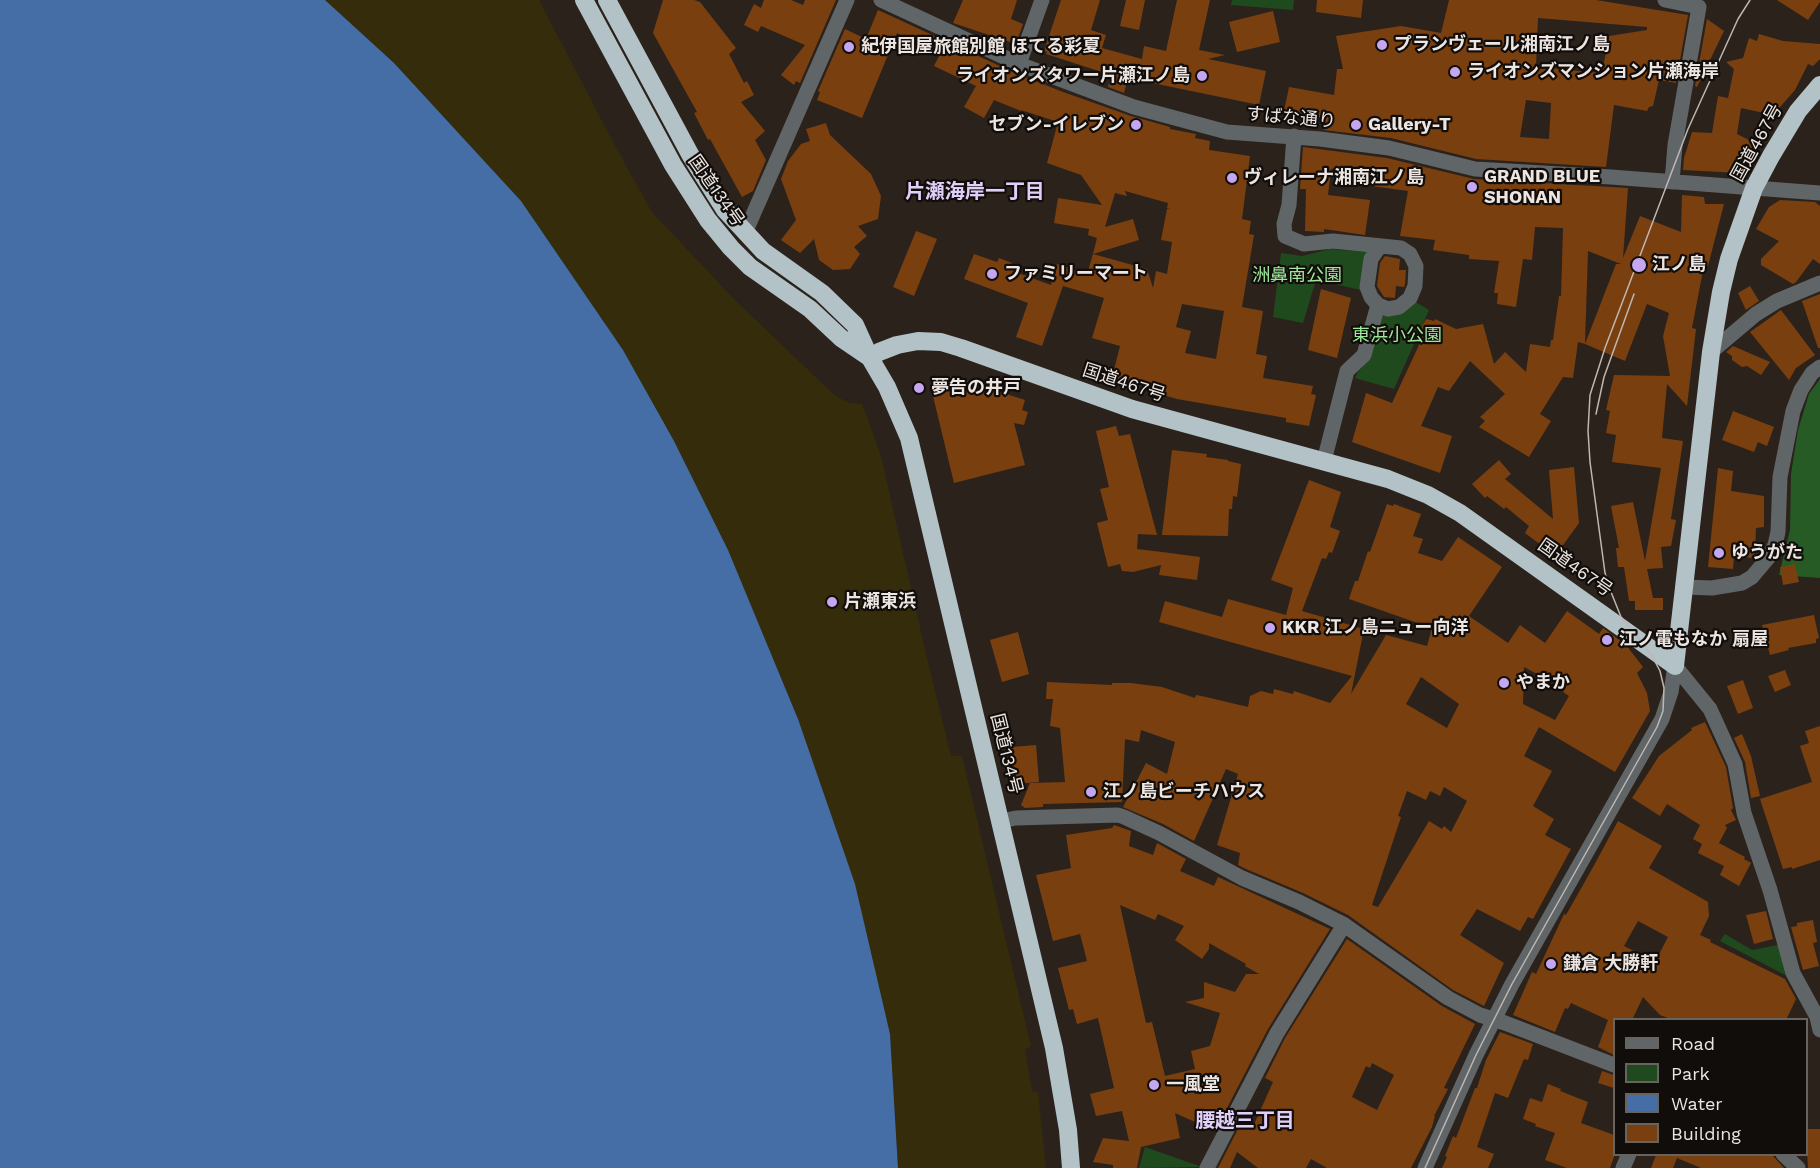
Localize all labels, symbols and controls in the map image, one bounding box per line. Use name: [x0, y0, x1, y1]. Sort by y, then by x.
place label: プランヴェール湘南江ノ島: [1394, 34, 1610, 56]
place label: 紀伊国屋旅館別館 ほてる彩夏: [861, 36, 1100, 58]
marker: プランヴェール湘南江ノ島: [1375, 38, 1389, 52]
marker: 紀伊国屋旅館別館 ほてる彩夏: [842, 40, 856, 54]
place label: ライオンズマンション片瀬海岸: [1467, 61, 1719, 83]
place label: ライオンズタワー片瀬江ノ島: [956, 65, 1190, 87]
marker: ライオンズマンション片瀬海岸: [1448, 65, 1462, 79]
marker: ライオンズタワー片瀬江ノ島: [1195, 69, 1209, 83]
street label: 国道467号: [1727, 100, 1787, 186]
street label: すばな通り: [1245, 103, 1337, 133]
place label: セブン-イレブン: [988, 114, 1124, 136]
place label: Gallery-T: [1368, 114, 1451, 136]
marker: セブン-イレブン: [1129, 118, 1143, 132]
marker: Gallery-T: [1349, 118, 1363, 132]
street label: 国道134号: [683, 151, 749, 231]
place label: GRAND BLUE SHONAN: [1484, 166, 1600, 208]
place label: ヴィレーナ湘南江ノ島: [1244, 167, 1424, 189]
marker: ヴィレーナ湘南江ノ島: [1225, 171, 1239, 185]
district label: 片瀬海岸一丁目: [905, 180, 1045, 204]
marker: GRAND BLUE SHONAN: [1465, 180, 1479, 194]
place label: 江ノ島: [1652, 254, 1706, 276]
marker: 江ノ島: [1630, 256, 1648, 274]
place label: ファミリーマート: [1004, 263, 1148, 285]
park label: 洲鼻南公園: [1252, 265, 1342, 287]
marker: ファミリーマート: [985, 267, 999, 281]
park label: 東浜小公園: [1352, 325, 1442, 347]
street label: 国道467号: [1080, 359, 1168, 407]
place label: 夢告の井戸: [931, 377, 1021, 399]
marker: 夢告の井戸: [912, 381, 926, 395]
street label: 国道467号: [1534, 535, 1616, 601]
place label: ゆうがた: [1731, 542, 1803, 564]
marker: ゆうがた: [1712, 546, 1726, 560]
place label: 片瀬東浜: [844, 591, 916, 613]
marker: 片瀬東浜: [825, 595, 839, 609]
place label: KKR 江ノ島ニュー向洋: [1282, 617, 1468, 639]
marker: KKR 江ノ島ニュー向洋: [1263, 621, 1277, 635]
place label: 江ノ電もなか 扇屋: [1619, 629, 1768, 651]
marker: 江ノ電もなか 扇屋: [1600, 633, 1614, 647]
place label: やまか: [1516, 672, 1570, 694]
marker: やまか: [1497, 676, 1511, 690]
street label: 国道134号: [986, 711, 1026, 797]
place label: 江ノ島ビーチハウス: [1103, 781, 1265, 803]
marker: 江ノ島ビーチハウス: [1084, 785, 1098, 799]
place label: 鎌倉 大勝軒: [1563, 953, 1658, 975]
marker: 鎌倉 大勝軒: [1544, 957, 1558, 971]
legend: [1613, 1018, 1808, 1156]
text: Road: [1671, 1033, 1715, 1054]
text: Park: [1671, 1063, 1710, 1084]
place label: 一風堂: [1166, 1074, 1220, 1096]
marker: 一風堂: [1147, 1078, 1161, 1092]
text: Water: [1671, 1093, 1723, 1114]
district label: 腰越三丁目: [1195, 1109, 1295, 1133]
text: Building: [1671, 1123, 1741, 1144]

